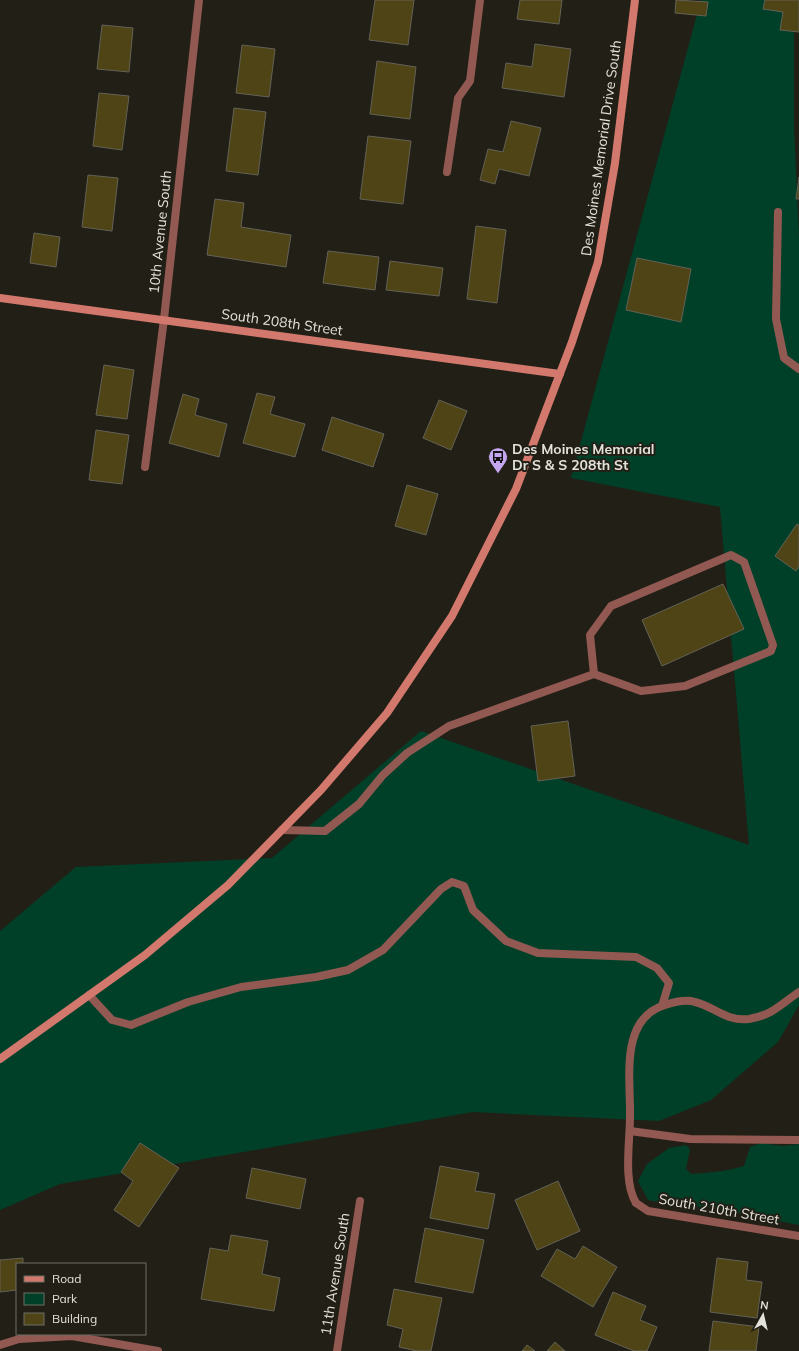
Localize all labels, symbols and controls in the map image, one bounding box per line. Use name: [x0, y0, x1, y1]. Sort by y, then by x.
street label: Des Moines Memorial Drive South: [577, 39, 625, 257]
street label: 10th Avenue South: [145, 169, 175, 295]
street label: South 208th Street: [220, 305, 344, 339]
place label: Des Moines Memorial Dr S & S 208th St: [512, 440, 655, 474]
bus stop icon: Des Moines Memorial Dr S & S 208th St: [487, 446, 509, 474]
street label: South 210th Street: [657, 1190, 781, 1228]
street label: 11th Avenue South: [316, 1211, 354, 1337]
legend: [16, 1263, 146, 1335]
text: Road: [52, 1271, 81, 1286]
text: Park: [52, 1291, 78, 1306]
north arrow: [743, 1295, 783, 1335]
text: N: [759, 1298, 769, 1313]
text: Building: [52, 1311, 97, 1326]

